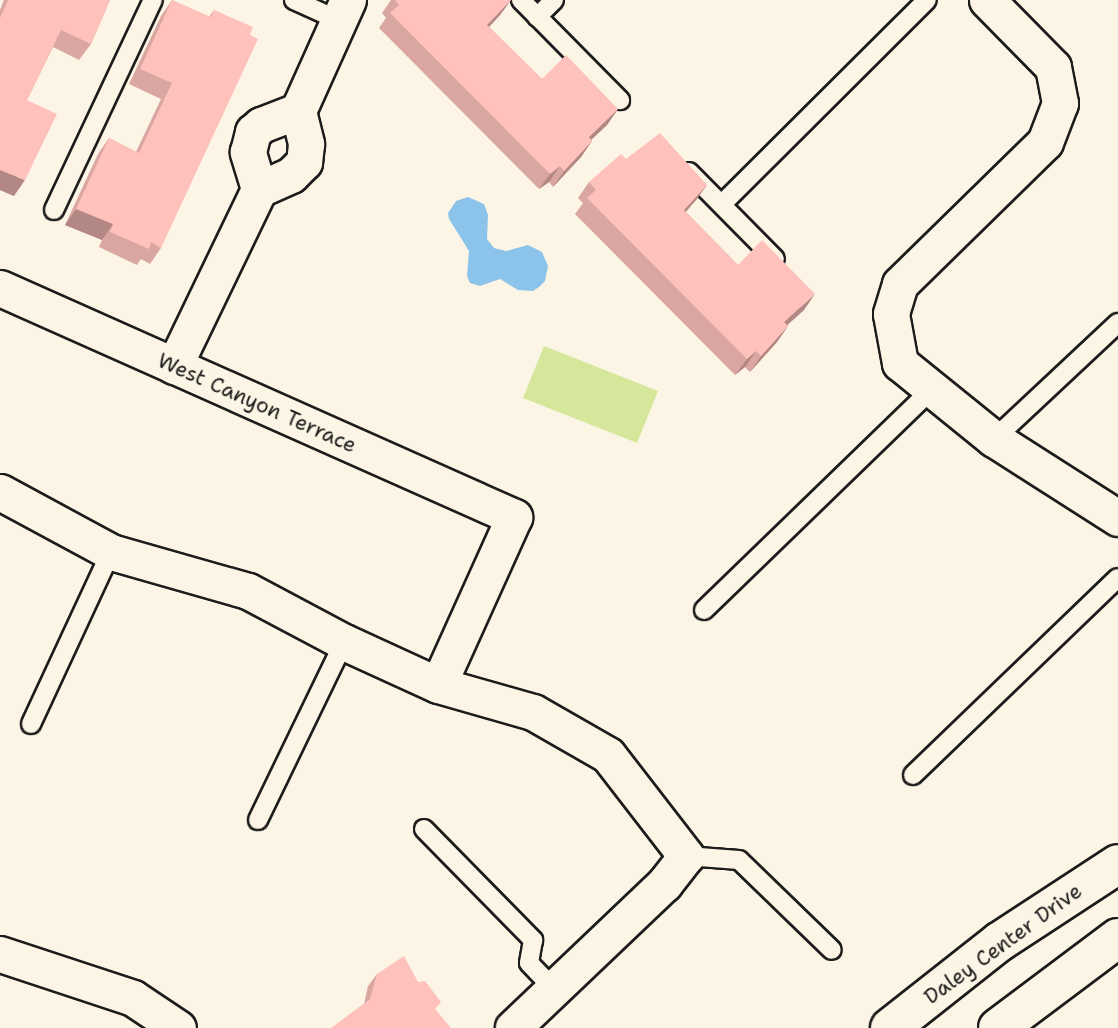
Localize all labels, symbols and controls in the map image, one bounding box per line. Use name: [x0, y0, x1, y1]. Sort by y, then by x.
street label: West Canyon Terrace: [154, 348, 360, 458]
street label: Daley Center Drive: [919, 878, 1087, 1010]

